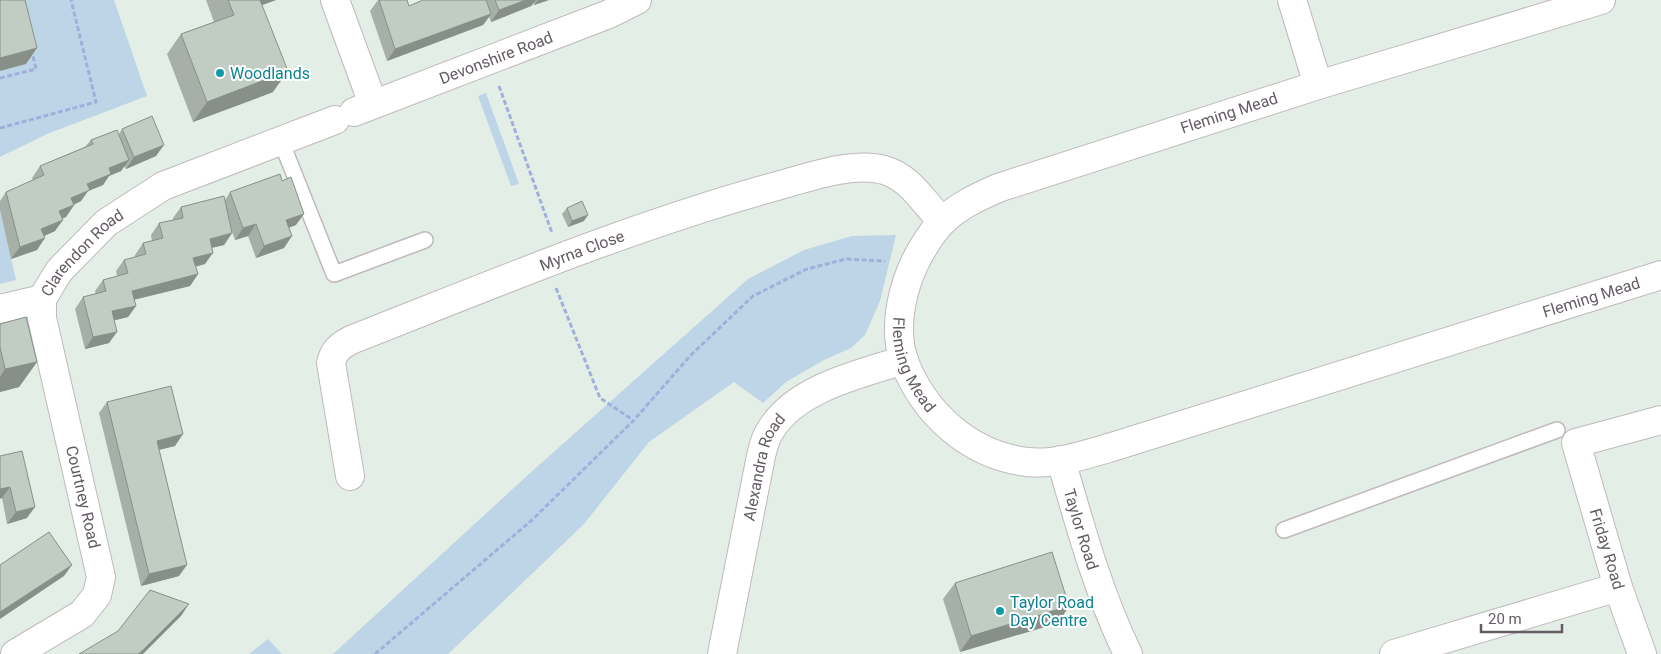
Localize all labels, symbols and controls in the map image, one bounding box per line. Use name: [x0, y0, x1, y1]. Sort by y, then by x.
street label: Devonshire Road: [437, 27, 555, 88]
place label: Woodlands: [230, 64, 310, 83]
marker: Woodlands: [214, 67, 226, 79]
street label: Fleming Mead: [1178, 88, 1280, 138]
street label: Clarendon Road: [37, 205, 127, 300]
street label: Myrna Close: [537, 226, 627, 274]
street label: Fleming Mead: [1540, 273, 1642, 321]
street label: Fleming Mead: [889, 317, 940, 416]
street label: Alexandra Road: [739, 409, 789, 522]
street label: Courtney Road: [62, 444, 104, 550]
street label: Taylor Road: [1060, 486, 1103, 572]
street label: Friday Road: [1586, 506, 1628, 592]
place label: Taylor Road Day Centre: [1010, 593, 1094, 630]
scale bar: [1481, 602, 1562, 634]
marker: Taylor Road Day Centre: [994, 605, 1006, 617]
text: 20 m: [1488, 610, 1522, 628]

